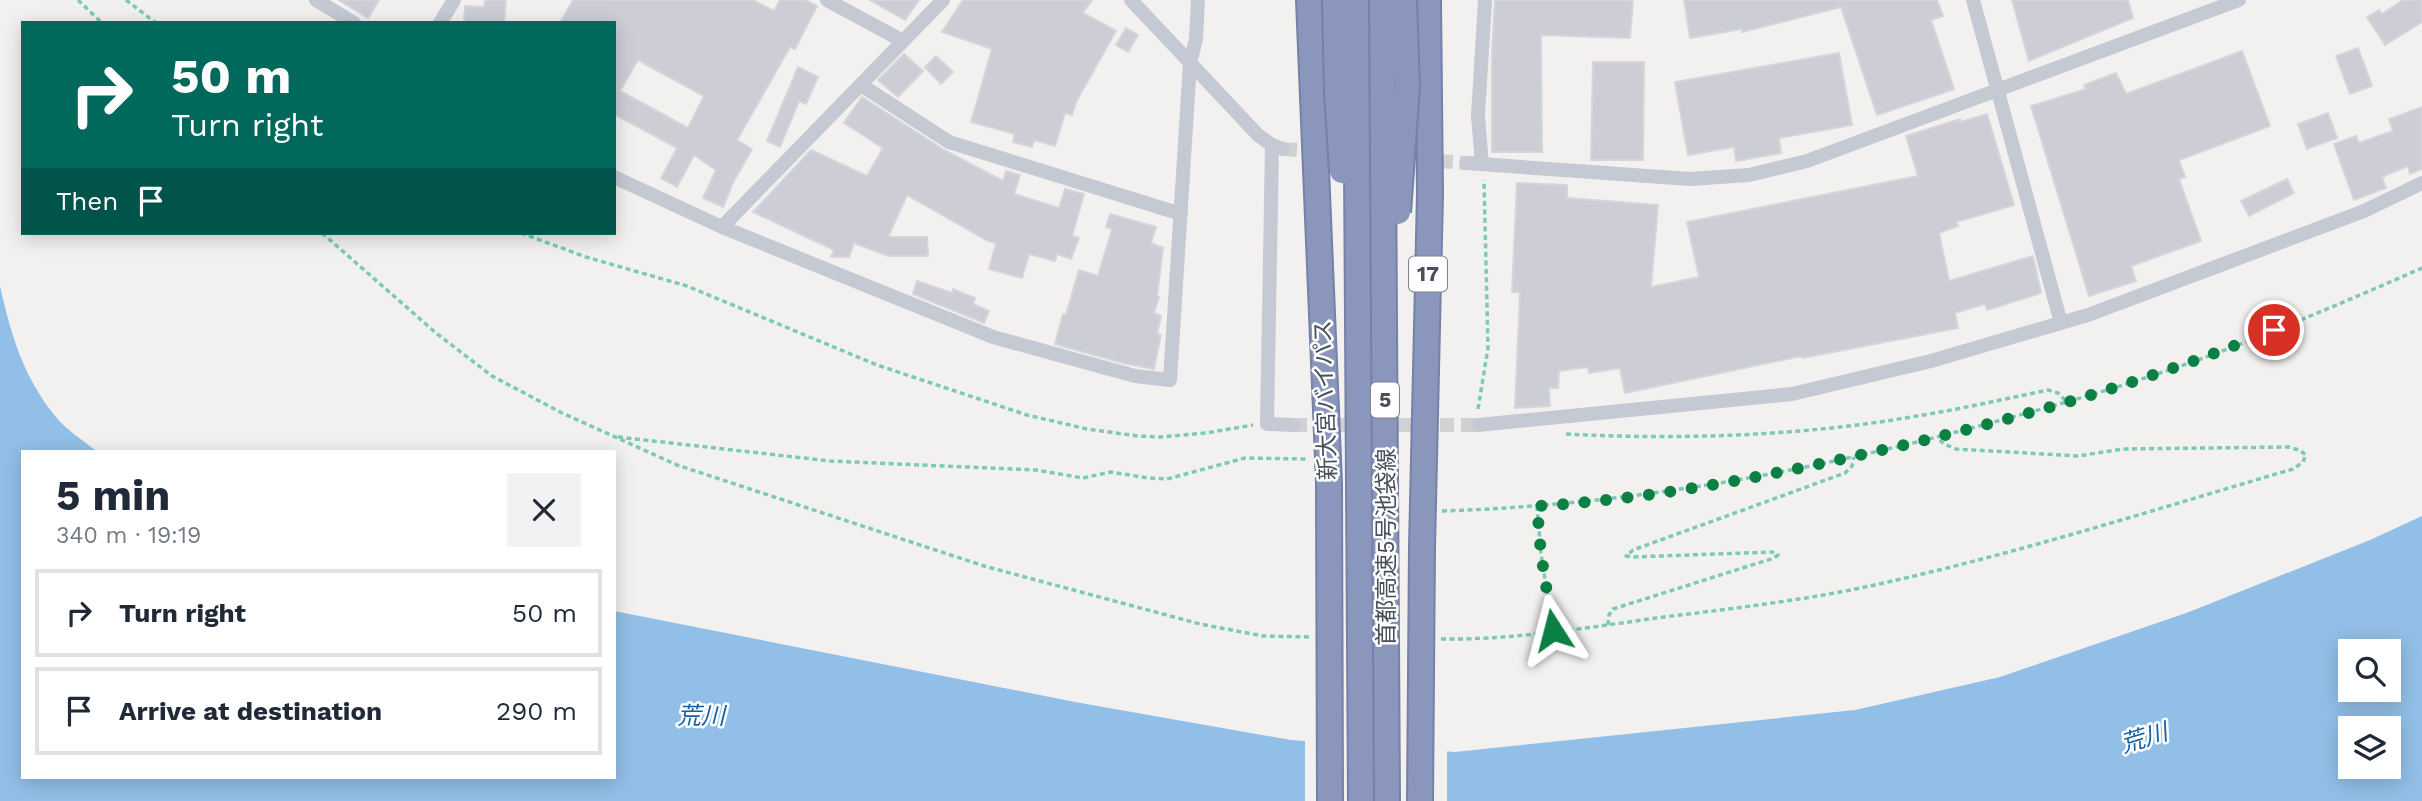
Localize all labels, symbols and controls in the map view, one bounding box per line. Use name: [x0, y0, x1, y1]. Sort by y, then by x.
text: 50 m: [171, 47, 291, 105]
icon: right: [56, 49, 147, 140]
text: Turn right: [171, 106, 323, 144]
icon: arrive: [132, 182, 170, 220]
text: Then: [56, 186, 118, 216]
road number: 17: [1409, 256, 1447, 292]
pin: [2244, 300, 2304, 360]
icon: arrive: [2255, 311, 2293, 349]
street label: 新大宮バイパス: [1309, 319, 1342, 481]
road number: 5: [1371, 382, 1399, 418]
street label: 首都高速5号池袋線: [1373, 448, 1400, 646]
text: 5 min: [56, 471, 170, 520]
button: close: [507, 473, 581, 547]
text: 340 m · 19:19: [56, 522, 201, 549]
position arrow: [1516, 593, 1590, 667]
icon: right: [60, 594, 98, 632]
text: Turn right: [119, 598, 246, 628]
text: 50 m: [512, 598, 577, 628]
map controls: [2338, 639, 2401, 779]
button: search: [2338, 639, 2401, 702]
icon: arrive: [60, 692, 98, 730]
text: Arrive at destination: [119, 696, 382, 726]
text: 290 m: [496, 696, 577, 726]
water label: 荒川: [677, 702, 728, 730]
button: layers: [2338, 716, 2401, 779]
water label: 荒川: [2117, 717, 2174, 758]

